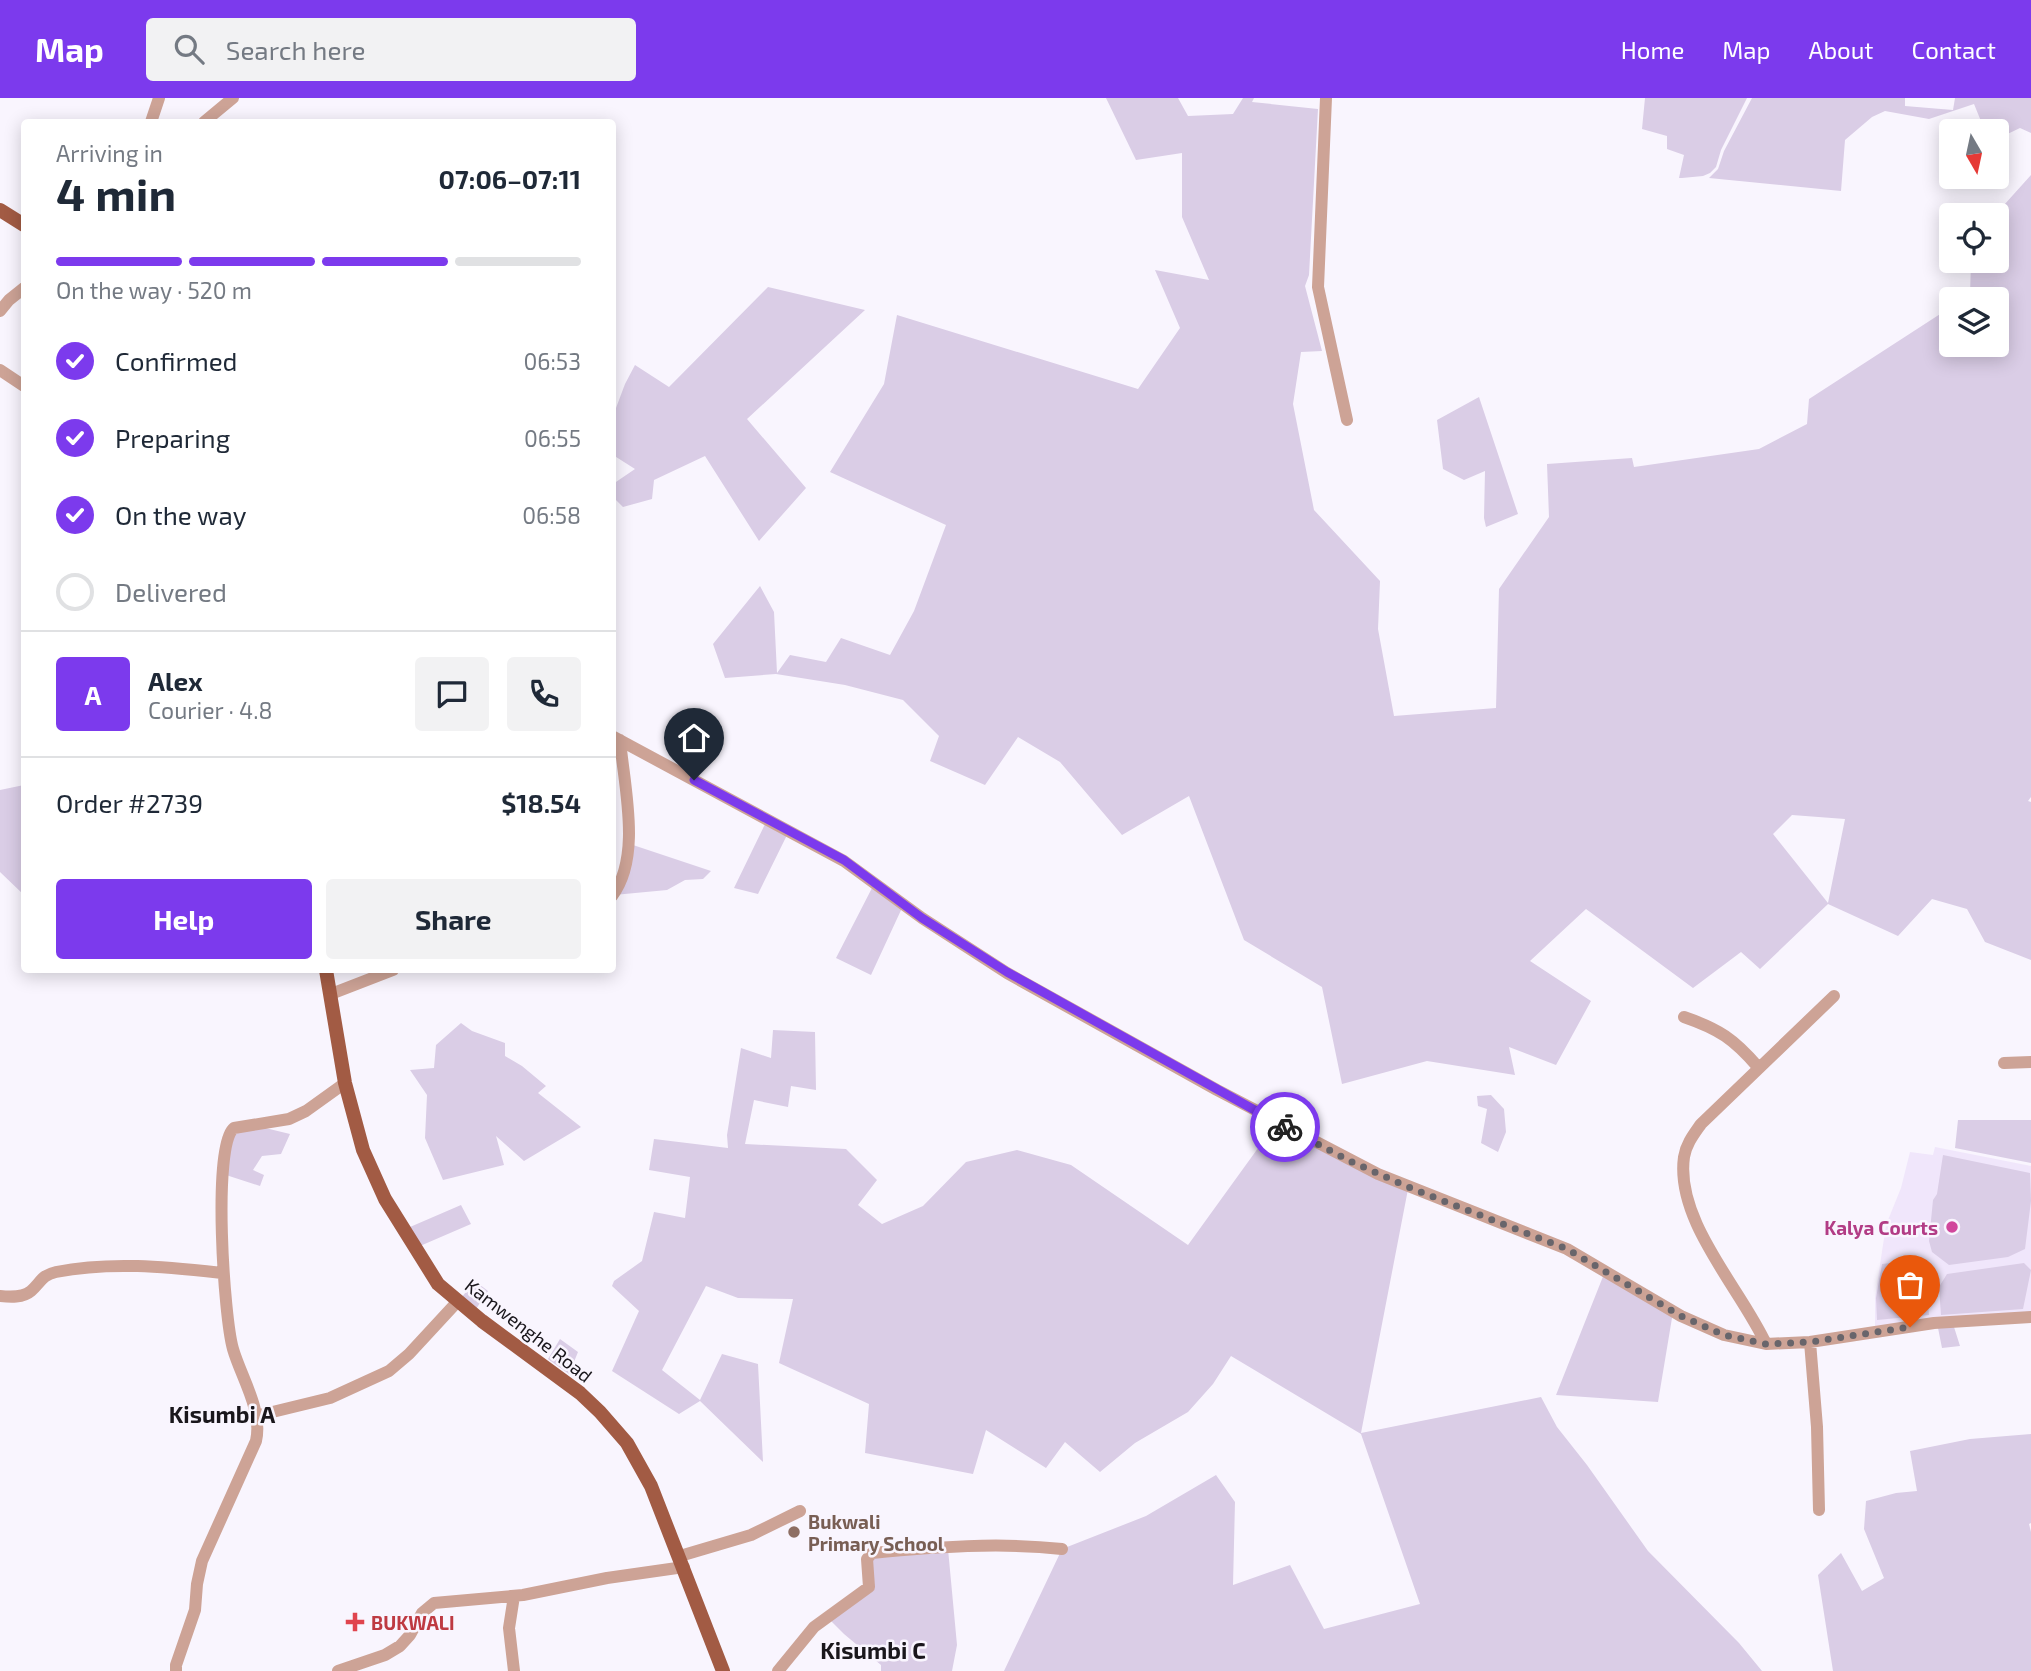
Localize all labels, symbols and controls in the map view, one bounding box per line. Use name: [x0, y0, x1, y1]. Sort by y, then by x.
search box: [146, 18, 636, 81]
text: Map: [35, 29, 104, 69]
icon: search: [170, 30, 208, 68]
text: Search here: [226, 34, 365, 65]
text: Home: [1621, 35, 1684, 64]
text: Map: [1722, 35, 1770, 64]
text: About: [1808, 35, 1874, 64]
text: Contact: [1912, 35, 1996, 64]
north arrow: [1939, 119, 2009, 189]
map controls: [1939, 119, 2009, 357]
text: Arriving in: [56, 139, 163, 167]
text: 07:06–07:11: [439, 163, 581, 194]
text: 4 min: [56, 165, 176, 220]
button: locate: [1939, 203, 2009, 273]
text: On the way · 520 m: [56, 276, 252, 304]
button: layers: [1939, 287, 2009, 357]
icon: check: [56, 342, 94, 380]
text: Confirmed: [115, 345, 238, 376]
text: 06:53: [523, 347, 581, 375]
icon: check: [56, 419, 94, 457]
text: Preparing: [115, 422, 230, 453]
text: 06:55: [524, 424, 581, 452]
icon: check: [56, 496, 94, 534]
text: On the way: [115, 499, 246, 530]
text: 06:58: [522, 501, 581, 529]
text: Delivered: [115, 576, 227, 607]
button: chat: [415, 657, 489, 731]
button: phone: [507, 657, 581, 731]
text: Alex: [148, 665, 203, 696]
text: A: [85, 679, 101, 710]
text: Courier · 4.8: [148, 696, 272, 724]
pin: [664, 708, 724, 780]
icon: home: [675, 719, 713, 757]
text: Order #2739: [56, 787, 203, 818]
text: $18.54: [501, 787, 581, 818]
button: Help: [56, 879, 312, 959]
button: Share: [326, 879, 581, 959]
courier: [1250, 1092, 1320, 1162]
icon: bike: [1266, 1108, 1304, 1146]
place label: Kalya Courts: [1824, 1216, 1938, 1240]
marker: Kalya Courts: [1944, 1219, 1960, 1235]
pin: [1880, 1255, 1940, 1327]
icon: bag: [1891, 1266, 1929, 1304]
street label: Kamwenghe Road: [461, 1273, 597, 1387]
district label: Kisumbi A: [169, 1400, 275, 1428]
place label: Bukwali Primary School: [808, 1510, 945, 1556]
marker: Bukwali Primary School: [786, 1524, 802, 1540]
place label: BUKWALI: [371, 1611, 455, 1634]
marker: BUKWALI: [345, 1612, 365, 1632]
district label: Kisumbi C: [820, 1636, 926, 1664]

